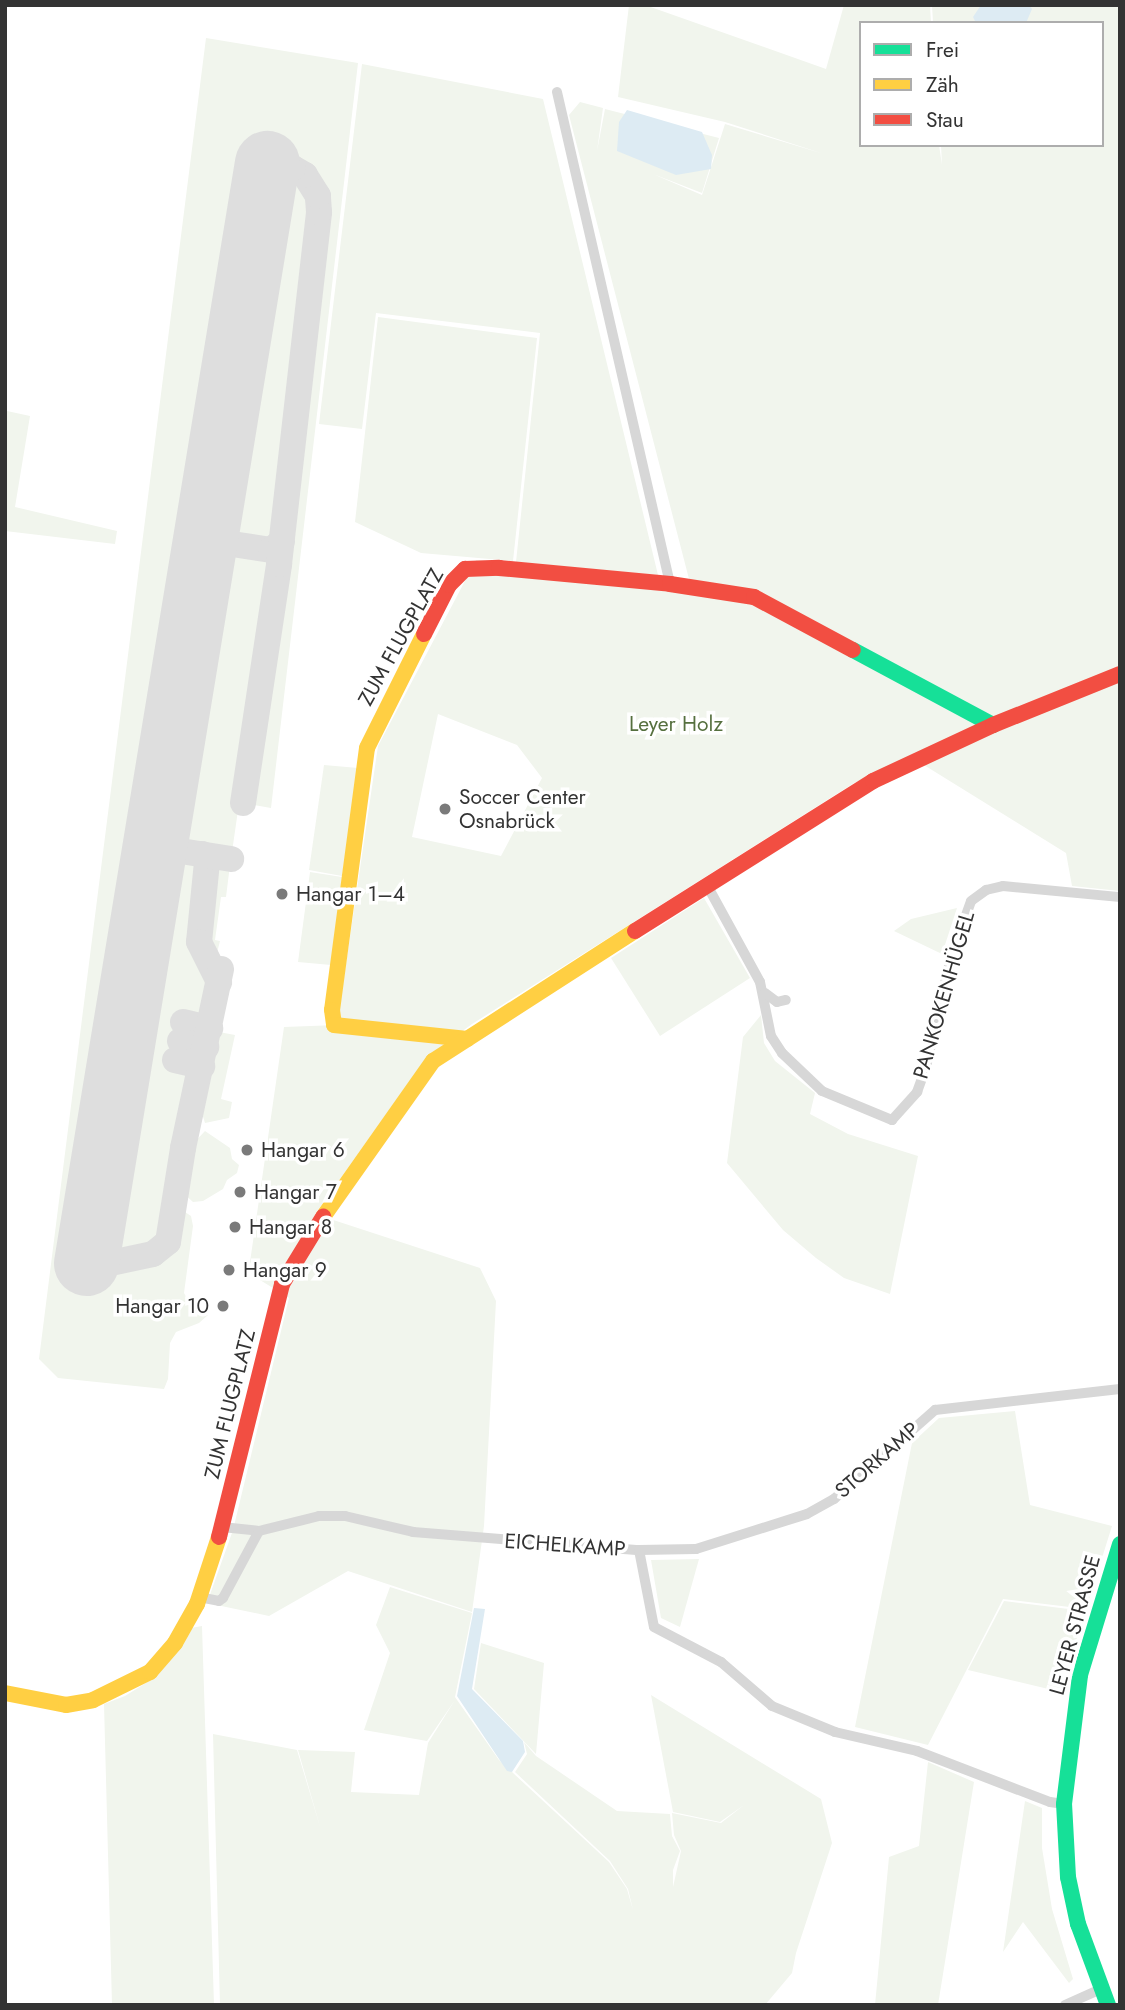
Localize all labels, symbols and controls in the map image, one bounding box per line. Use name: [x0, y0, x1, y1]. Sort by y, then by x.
legend: [859, 21, 1104, 147]
text: Frei: [926, 35, 959, 65]
text: Zäh: [926, 70, 959, 100]
text: Stau: [926, 105, 964, 135]
street label: ZUM FLUGPLATZ: [353, 564, 449, 710]
park label: Leyer Holz: [629, 711, 723, 737]
place label: Soccer Center Osnabrück: [459, 784, 586, 834]
marker: Soccer Center Osnabrück: [437, 801, 453, 817]
place label: Hangar 1–4: [296, 881, 405, 907]
marker: Hangar 1–4: [274, 886, 290, 902]
street label: PANKOKENHÜGEL: [908, 909, 980, 1081]
place label: Hangar 6: [261, 1137, 345, 1163]
marker: Hangar 6: [239, 1142, 255, 1158]
place label: Hangar 7: [254, 1179, 337, 1205]
marker: Hangar 7: [232, 1184, 248, 1200]
place label: Hangar 8: [249, 1214, 332, 1240]
marker: Hangar 8: [227, 1219, 243, 1235]
place label: Hangar 9: [243, 1257, 327, 1283]
marker: Hangar 9: [221, 1262, 237, 1278]
place label: Hangar 10: [115, 1293, 209, 1319]
marker: Hangar 10: [215, 1298, 231, 1314]
street label: ZUM FLUGPLATZ: [199, 1327, 261, 1481]
street label: STORKAMP: [830, 1417, 924, 1503]
street label: EICHELKAMP: [504, 1528, 626, 1562]
street label: LEYER STRASSE: [1044, 1552, 1106, 1698]

